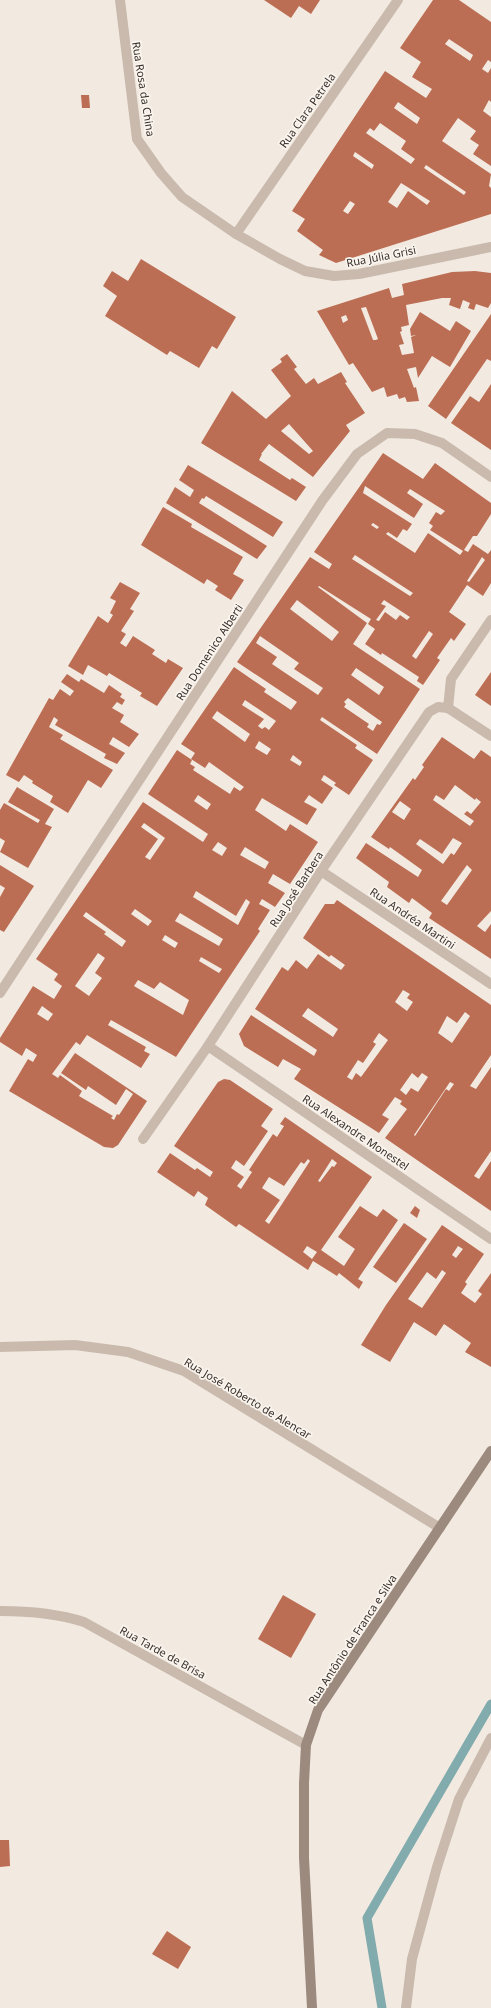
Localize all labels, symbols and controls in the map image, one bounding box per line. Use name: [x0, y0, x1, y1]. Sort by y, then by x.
street label: Rua Rosa da China: [129, 41, 159, 137]
street label: Rua Clara Petrela: [276, 70, 338, 150]
street label: Rua Júlia Grisi: [345, 242, 417, 270]
street label: Rua Domenico Alberti: [172, 601, 246, 703]
street label: Rua José Barbera: [266, 848, 326, 930]
street label: Rua Andréa Martini: [367, 884, 459, 952]
street label: Rua Alexandre Monestel: [300, 1091, 412, 1173]
street label: Rua José Roberto de Alencar: [182, 1354, 315, 1442]
street label: Rua Antônio de Franca e Silva: [304, 1571, 400, 1707]
street label: Rua Tarde de Brisa: [117, 1622, 209, 1682]

